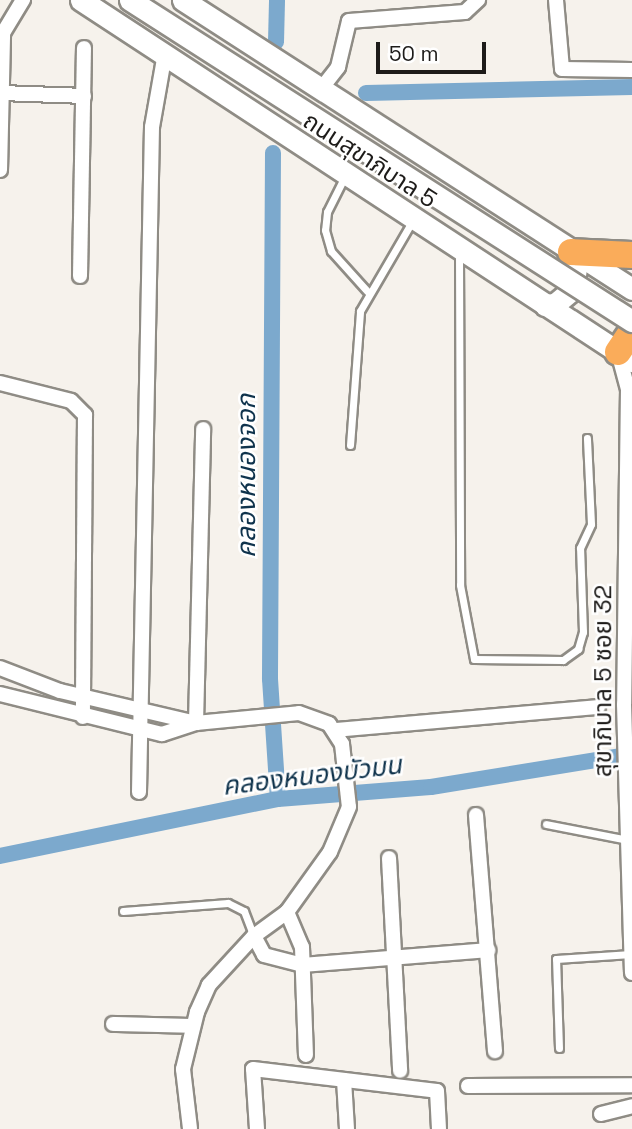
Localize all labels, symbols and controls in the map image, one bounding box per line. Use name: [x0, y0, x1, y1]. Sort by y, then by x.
scale bar: [380, 28, 490, 72]
text: 50 m: [389, 40, 439, 67]
street label: ถนนสุขาภิบาล 5: [298, 106, 442, 214]
water label: คลองหนองจอก: [231, 394, 263, 558]
street label: สุขาภิบาล 5 ซอย 32: [589, 585, 617, 777]
water label: คลองหนองบัวมน: [221, 750, 403, 802]

